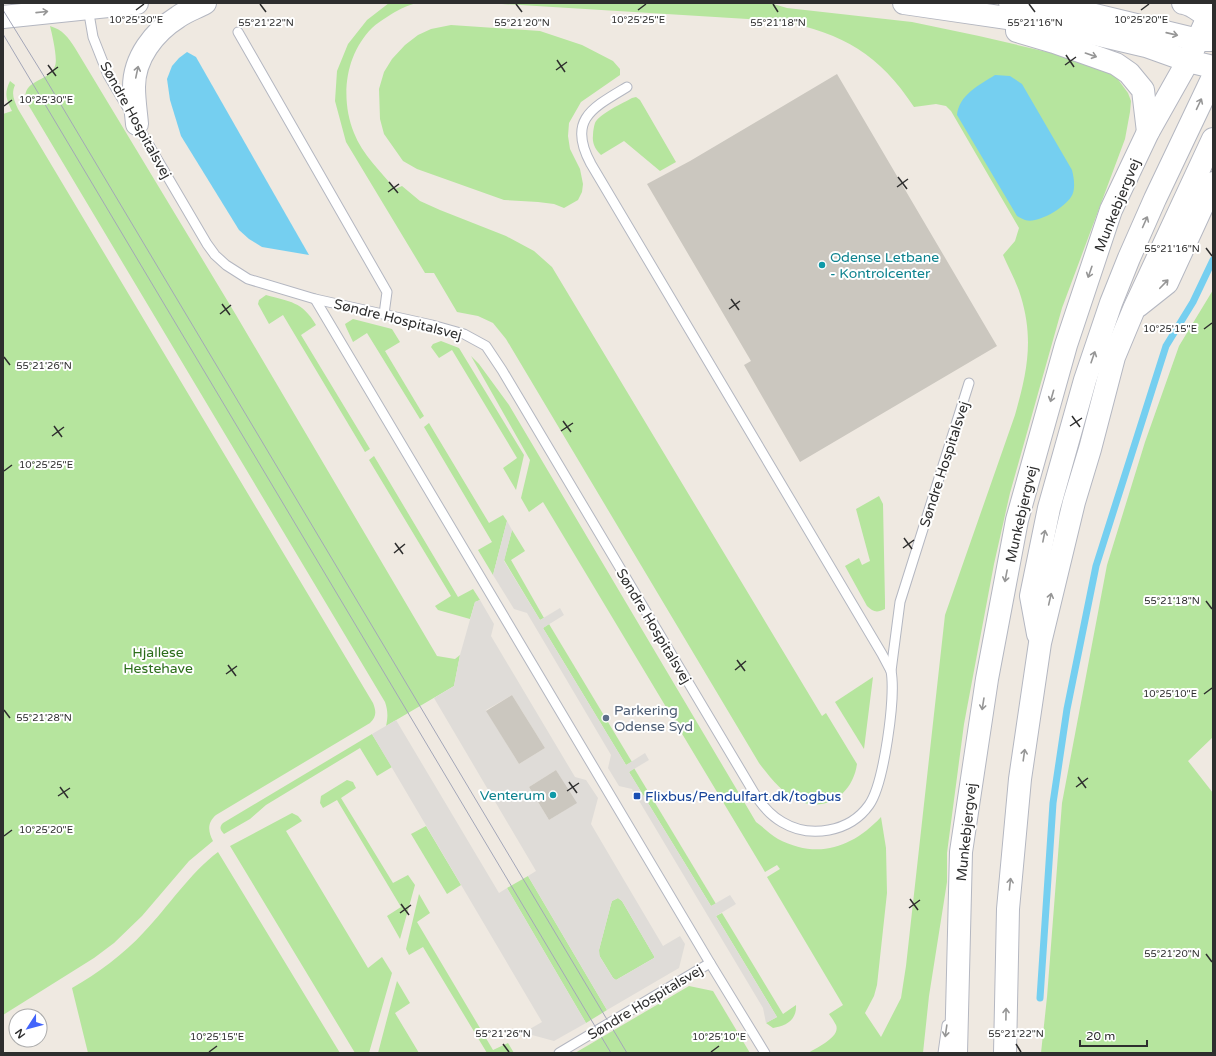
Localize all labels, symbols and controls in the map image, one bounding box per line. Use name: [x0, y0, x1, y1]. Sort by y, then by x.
one-way arrow: [35, 9, 48, 16]
text: 10°25'30"E: [109, 14, 163, 26]
text: 10°25'25"E: [611, 14, 665, 26]
text: 10°25'20"E: [1114, 14, 1168, 26]
text: 55°21'22"N: [238, 17, 294, 29]
text: 55°21'20"N: [494, 17, 550, 29]
text: 55°21'18"N: [750, 17, 806, 29]
text: 55°21'16"N: [1007, 17, 1063, 29]
one-way arrow: [1165, 30, 1178, 38]
one-way arrow: [1085, 52, 1097, 60]
street label: Søndre Hospitalsvej: [96, 59, 175, 182]
one-way arrow: [133, 66, 141, 79]
text: 10°25'30"E: [19, 94, 73, 106]
one-way arrow: [1196, 99, 1203, 111]
street label: Munkebjergvej: [1091, 156, 1144, 254]
one-way arrow: [1142, 217, 1149, 229]
text: 55°21'16"N: [1144, 243, 1200, 255]
place label: Odense Letbane - Kontrolcenter: [830, 249, 939, 282]
marker: Odense Letbane - Kontrolcenter: [817, 260, 827, 270]
one-way arrow: [1086, 265, 1093, 278]
one-way arrow: [1159, 279, 1169, 289]
street label: Søndre Hospitalsvej: [332, 295, 464, 344]
text: 10°25'15"E: [1143, 323, 1197, 335]
one-way arrow: [1090, 350, 1097, 363]
text: 55°21'26"N: [16, 360, 72, 372]
one-way arrow: [1048, 389, 1055, 402]
street label: Søndre Hospitalsvej: [916, 399, 973, 529]
text: 10°25'25"E: [19, 459, 73, 471]
street label: Munkebjergvej: [1002, 464, 1041, 564]
one-way arrow: [1040, 530, 1048, 543]
street label: Søndre Hospitalsvej: [612, 566, 695, 687]
one-way arrow: [1002, 569, 1010, 582]
one-way arrow: [1047, 593, 1055, 606]
text: 55°21'18"N: [1144, 595, 1200, 607]
park label: Hjallese Hestehave: [123, 644, 193, 677]
text: 10°25'10"E: [1143, 688, 1197, 700]
one-way arrow: [979, 697, 987, 710]
place label: Parkering Odense Syd: [614, 702, 693, 735]
text: 55°21'28"N: [16, 712, 72, 724]
marker: Parkering Odense Syd: [601, 713, 611, 723]
one-way arrow: [1020, 749, 1028, 762]
street label: Munkebjergvej: [953, 782, 980, 882]
place label: Venterum: [480, 787, 545, 804]
place label: Flixbus/Pendulfart.dk/togbus: [645, 788, 842, 805]
marker: Venterum: [548, 790, 558, 800]
marker: Flixbus/Pendulfart.dk/togbus: [632, 791, 642, 801]
text: 10°25'20"E: [19, 824, 73, 836]
one-way arrow: [1006, 878, 1014, 891]
text: 55°21'20"N: [1144, 948, 1200, 960]
street label: Søndre Hospitalsvej: [585, 961, 706, 1044]
north arrow: [8, 1008, 48, 1048]
one-way arrow: [1002, 1008, 1009, 1021]
scale bar: [1080, 1022, 1147, 1048]
one-way arrow: [942, 1024, 950, 1037]
text: N: [12, 1026, 28, 1041]
text: 55°21'26"N: [475, 1028, 531, 1040]
text: 55°21'22"N: [988, 1028, 1044, 1040]
text: 20 m: [1086, 1029, 1115, 1043]
text: 10°25'15"E: [190, 1031, 244, 1043]
text: 10°25'10"E: [692, 1031, 746, 1043]

